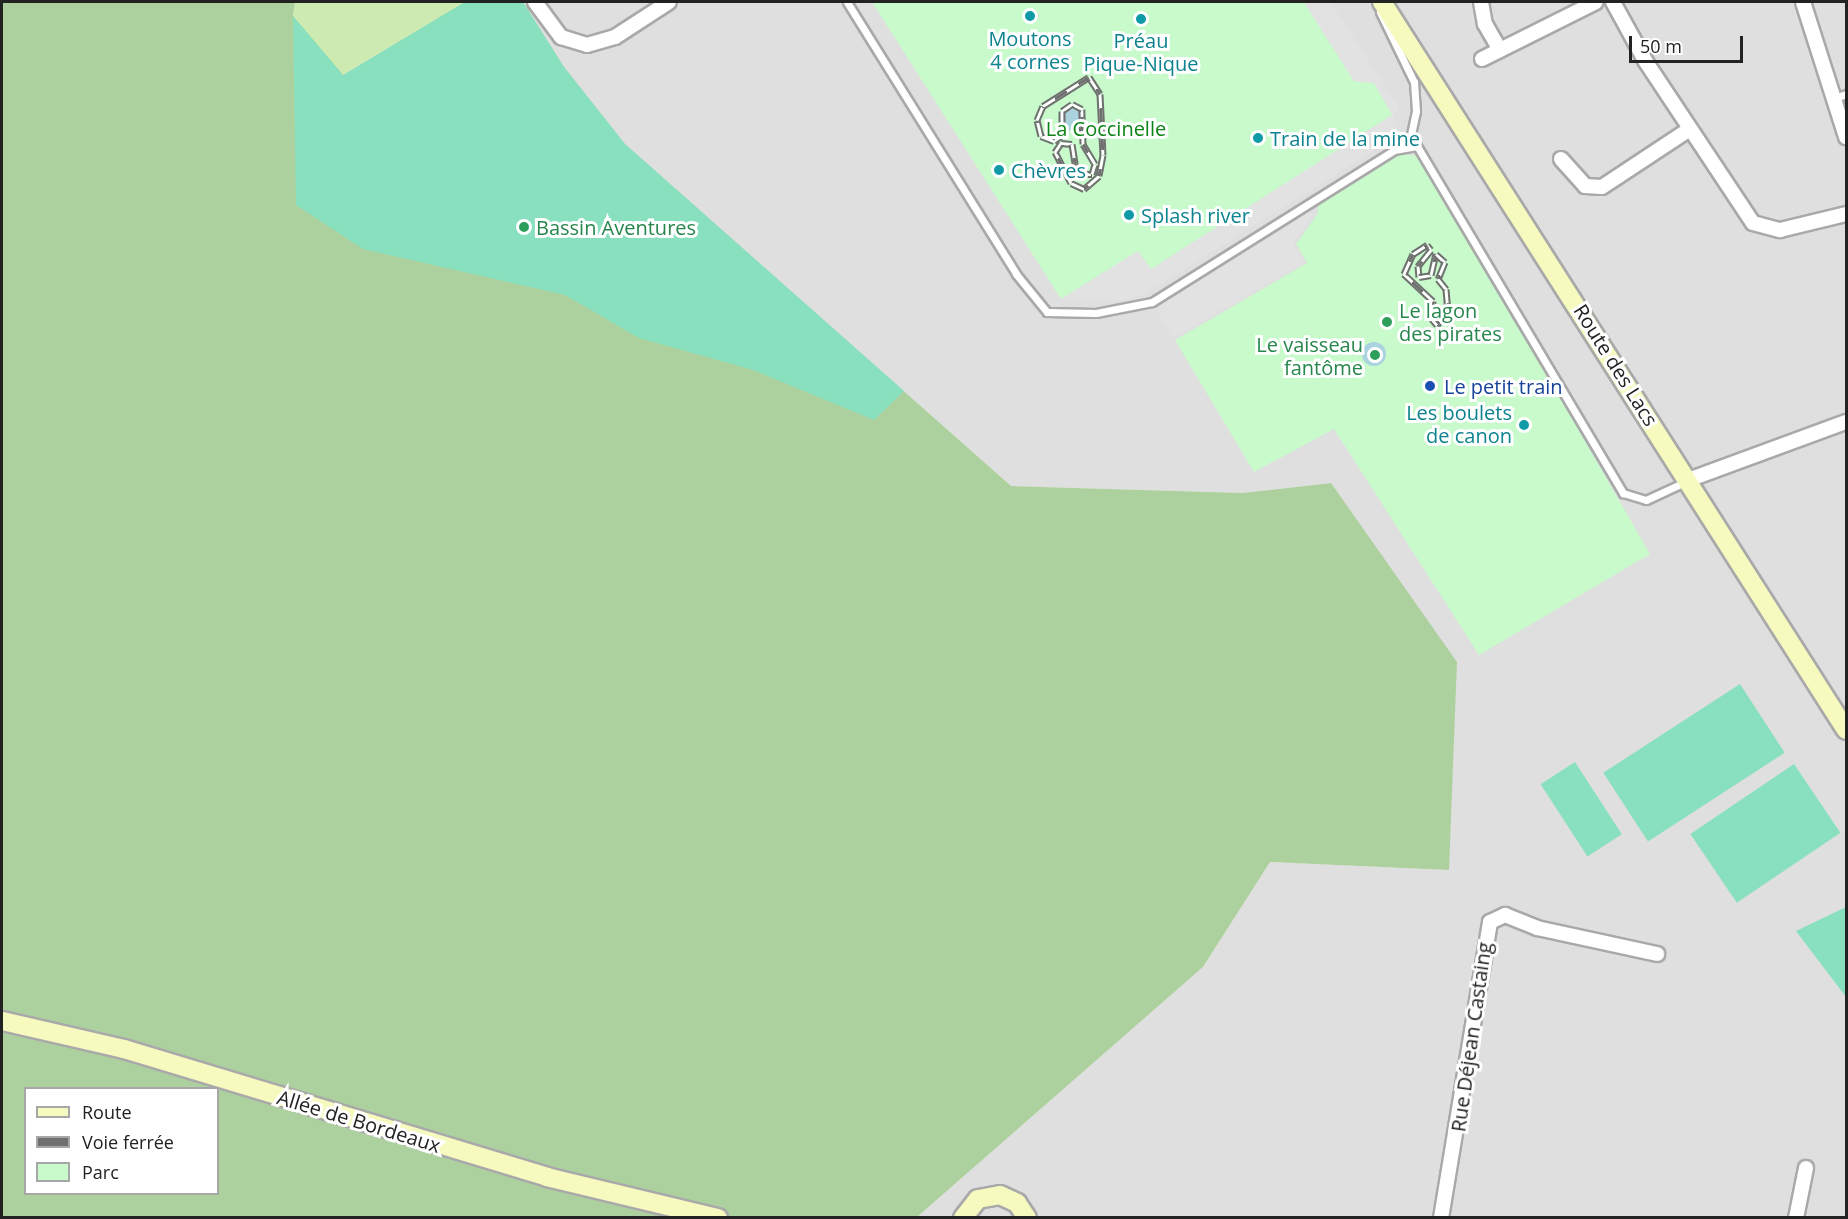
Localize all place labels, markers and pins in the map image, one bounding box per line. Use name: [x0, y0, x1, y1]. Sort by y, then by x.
marker: Moutons 4 cornes: [1023, 9, 1037, 23]
marker: Préau Pique-Nique: [1134, 12, 1148, 26]
place label: Moutons 4 cornes: [988, 26, 1072, 73]
place label: Préau Pique-Nique: [1083, 28, 1199, 75]
place label: Train de la mine: [1270, 126, 1420, 150]
marker: Train de la mine: [1251, 131, 1265, 145]
place label: Chèvres: [1011, 158, 1086, 182]
marker: Chèvres: [992, 163, 1006, 177]
place label: Splash river: [1141, 203, 1250, 227]
marker: Splash river: [1122, 208, 1136, 222]
place label: Bassin Aventures: [536, 215, 696, 239]
marker: Bassin Aventures: [517, 220, 531, 234]
place label: Le lagon des pirates: [1399, 298, 1502, 345]
marker: Le lagon des pirates: [1380, 315, 1394, 329]
place label: Le vaisseau fantôme: [1256, 332, 1363, 379]
marker: Le vaisseau fantôme: [1368, 348, 1382, 362]
place label: Le petit train: [1444, 374, 1563, 398]
marker: Le petit train: [1421, 377, 1439, 395]
place label: Les boulets de canon: [1406, 401, 1512, 448]
marker: Les boulets de canon: [1517, 418, 1531, 432]

